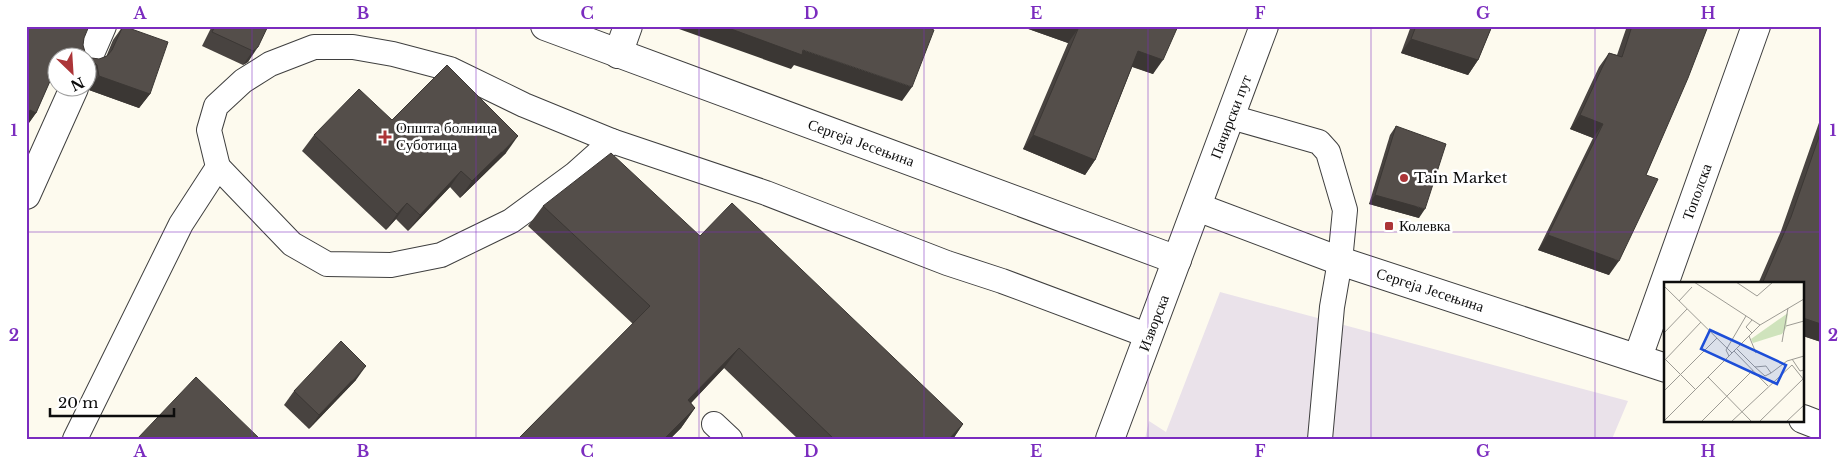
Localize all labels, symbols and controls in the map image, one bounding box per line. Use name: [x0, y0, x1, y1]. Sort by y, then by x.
text: A: [133, 3, 148, 23]
text: B: [357, 3, 370, 23]
text: C: [580, 3, 594, 23]
text: D: [804, 3, 818, 23]
text: E: [1030, 3, 1042, 23]
text: F: [1254, 3, 1266, 23]
text: G: [1476, 3, 1490, 23]
text: H: [1700, 3, 1716, 23]
north arrow: [48, 48, 98, 98]
street label: Пачирски пут: [1206, 72, 1255, 161]
text: N: [68, 73, 87, 95]
street label: Сергеја Јесењина: [805, 114, 917, 171]
place label: Општа болница Суботица: [396, 118, 498, 154]
text: 1: [11, 120, 18, 140]
text: 1: [1830, 120, 1837, 140]
marker: Општа болница Суботица: [378, 130, 392, 144]
street label: Тополска: [1678, 161, 1716, 223]
place label: Tain Market: [1414, 168, 1508, 187]
marker: Tain Market: [1398, 172, 1410, 184]
place label: Колевка: [1399, 216, 1451, 235]
marker: Колевка: [1383, 220, 1395, 232]
street label: Сергеја Јесењина: [1374, 263, 1487, 316]
inset map: [1664, 282, 1804, 422]
street label: Изворска: [1134, 292, 1173, 354]
text: 2: [9, 325, 19, 345]
text: 2: [1828, 325, 1838, 345]
scale bar: [50, 385, 174, 417]
text: 20 m: [58, 393, 98, 412]
text: A: [133, 441, 148, 461]
text: B: [357, 441, 370, 461]
text: C: [580, 441, 594, 461]
text: D: [804, 441, 818, 461]
text: E: [1030, 441, 1042, 461]
text: F: [1254, 441, 1266, 461]
text: G: [1476, 441, 1490, 461]
text: H: [1700, 441, 1716, 461]

